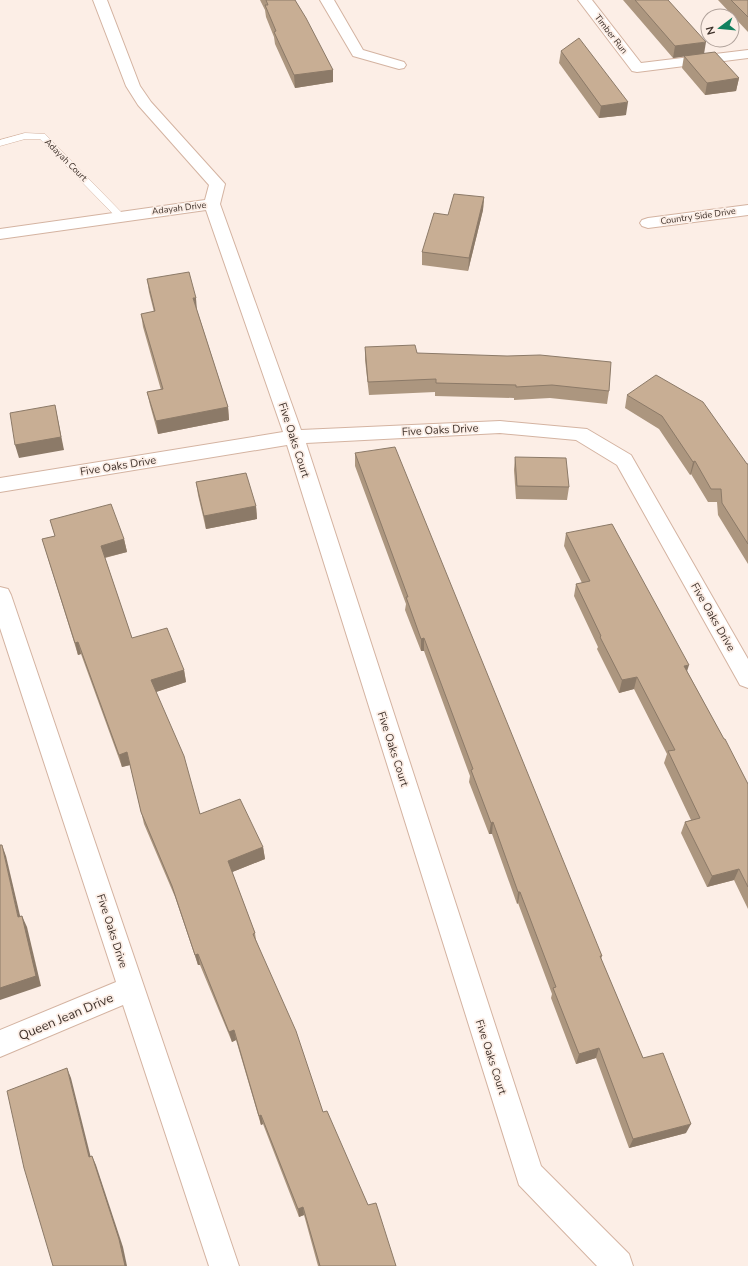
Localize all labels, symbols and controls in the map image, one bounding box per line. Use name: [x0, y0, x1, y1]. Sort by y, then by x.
north arrow: [700, 8, 740, 48]
street label: Timber Run: [592, 12, 630, 56]
text: N: [703, 25, 719, 37]
street label: Adayah Court: [42, 136, 91, 185]
street label: Adayah Drive: [151, 199, 207, 217]
street label: Country Side Drive: [660, 205, 737, 227]
street label: Five Oaks Court: [275, 401, 313, 480]
street label: Five Oaks Drive: [401, 420, 479, 439]
street label: Five Oaks Drive: [79, 453, 157, 479]
street label: Five Oaks Drive: [687, 580, 739, 654]
street label: Five Oaks Court: [374, 710, 412, 789]
street label: Five Oaks Drive: [93, 892, 131, 970]
street label: Queen Jean Drive: [16, 989, 116, 1045]
street label: Five Oaks Court: [472, 1018, 510, 1097]

